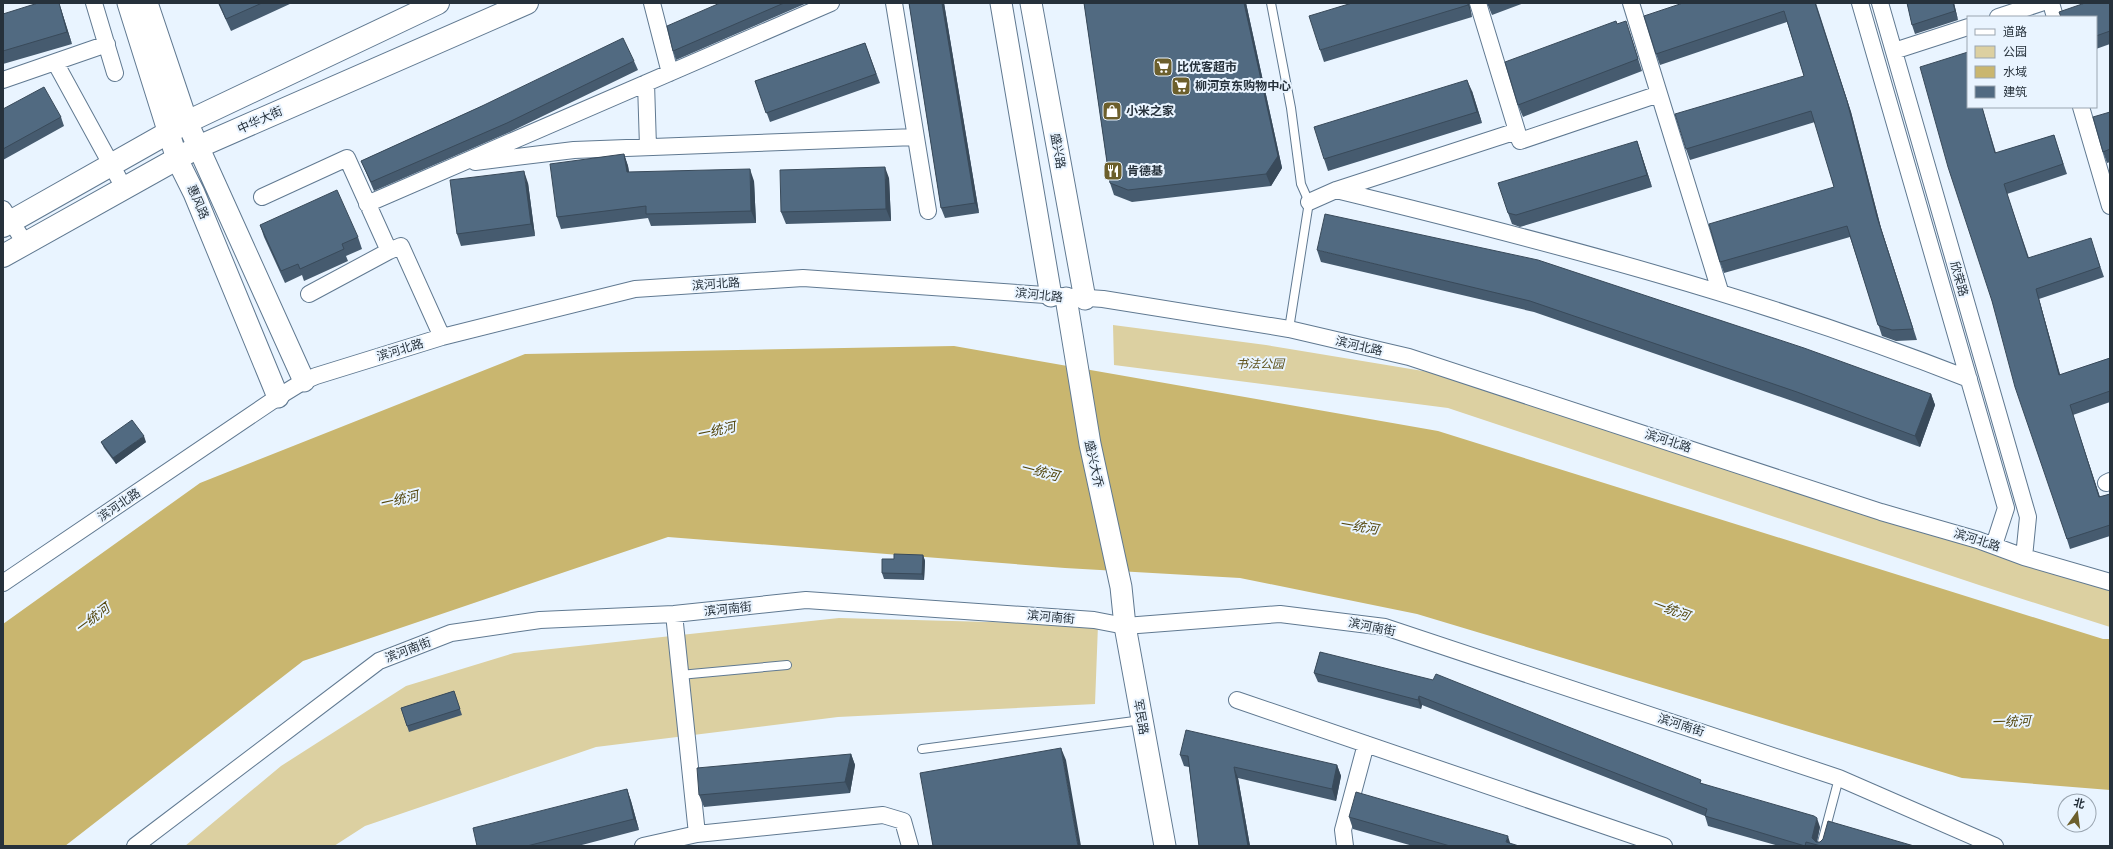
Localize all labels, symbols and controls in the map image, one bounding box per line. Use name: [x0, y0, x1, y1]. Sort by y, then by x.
legend: [1967, 16, 2097, 108]
text: 道路: [2003, 24, 2027, 40]
text: 公园: [2003, 44, 2027, 60]
supermarket icon: 比优客超市: [1152, 56, 1174, 78]
place label: 比优客超市: [1177, 59, 1237, 75]
text: 水域: [2003, 64, 2027, 80]
supermarket icon: 柳河京东购物中心: [1170, 75, 1192, 97]
place label: 柳河京东购物中心: [1195, 78, 1291, 94]
text: 建筑: [2003, 84, 2027, 100]
shop icon: 小米之家: [1101, 100, 1123, 122]
street label: 中华大街: [235, 103, 285, 137]
place label: 小米之家: [1126, 103, 1174, 119]
street label: 盛兴路: [1047, 132, 1069, 170]
restaurant icon: 肯德基: [1102, 160, 1124, 182]
place label: 肯德基: [1127, 163, 1163, 179]
street label: 惠风路: [184, 182, 212, 222]
street label: 欣荣路: [1946, 259, 1972, 299]
street label: 滨河北路: [691, 274, 741, 294]
street label: 滨河北路: [1014, 285, 1064, 305]
street label: 滨河北路: [1334, 333, 1384, 359]
street label: 滨河北路: [375, 335, 425, 365]
park label: 书法公园: [1236, 356, 1286, 372]
water label: 一统河: [695, 417, 740, 443]
street label: 滨河北路: [1643, 426, 1693, 456]
street label: 盛兴大乔: [1081, 439, 1107, 489]
water label: 一统河: [1019, 459, 1064, 485]
street label: 滨河北路: [95, 485, 143, 525]
water label: 一统河: [378, 486, 423, 512]
water label: 一统河: [1338, 515, 1382, 538]
street label: 滨河北路: [1952, 525, 2002, 555]
water label: 一统河: [1650, 595, 1695, 625]
water label: 一统河: [72, 598, 115, 637]
street label: 滨河南街: [703, 599, 753, 619]
street label: 滨河南街: [1026, 607, 1076, 627]
street label: 滨河南街: [1347, 615, 1397, 639]
street label: 滨河南街: [383, 634, 433, 666]
street label: 军民路: [1130, 698, 1152, 736]
street label: 滨河南街: [1656, 710, 1706, 740]
water label: 一统河: [1991, 712, 2034, 731]
north arrow: [2057, 793, 2097, 833]
text: 北: [2072, 795, 2086, 812]

